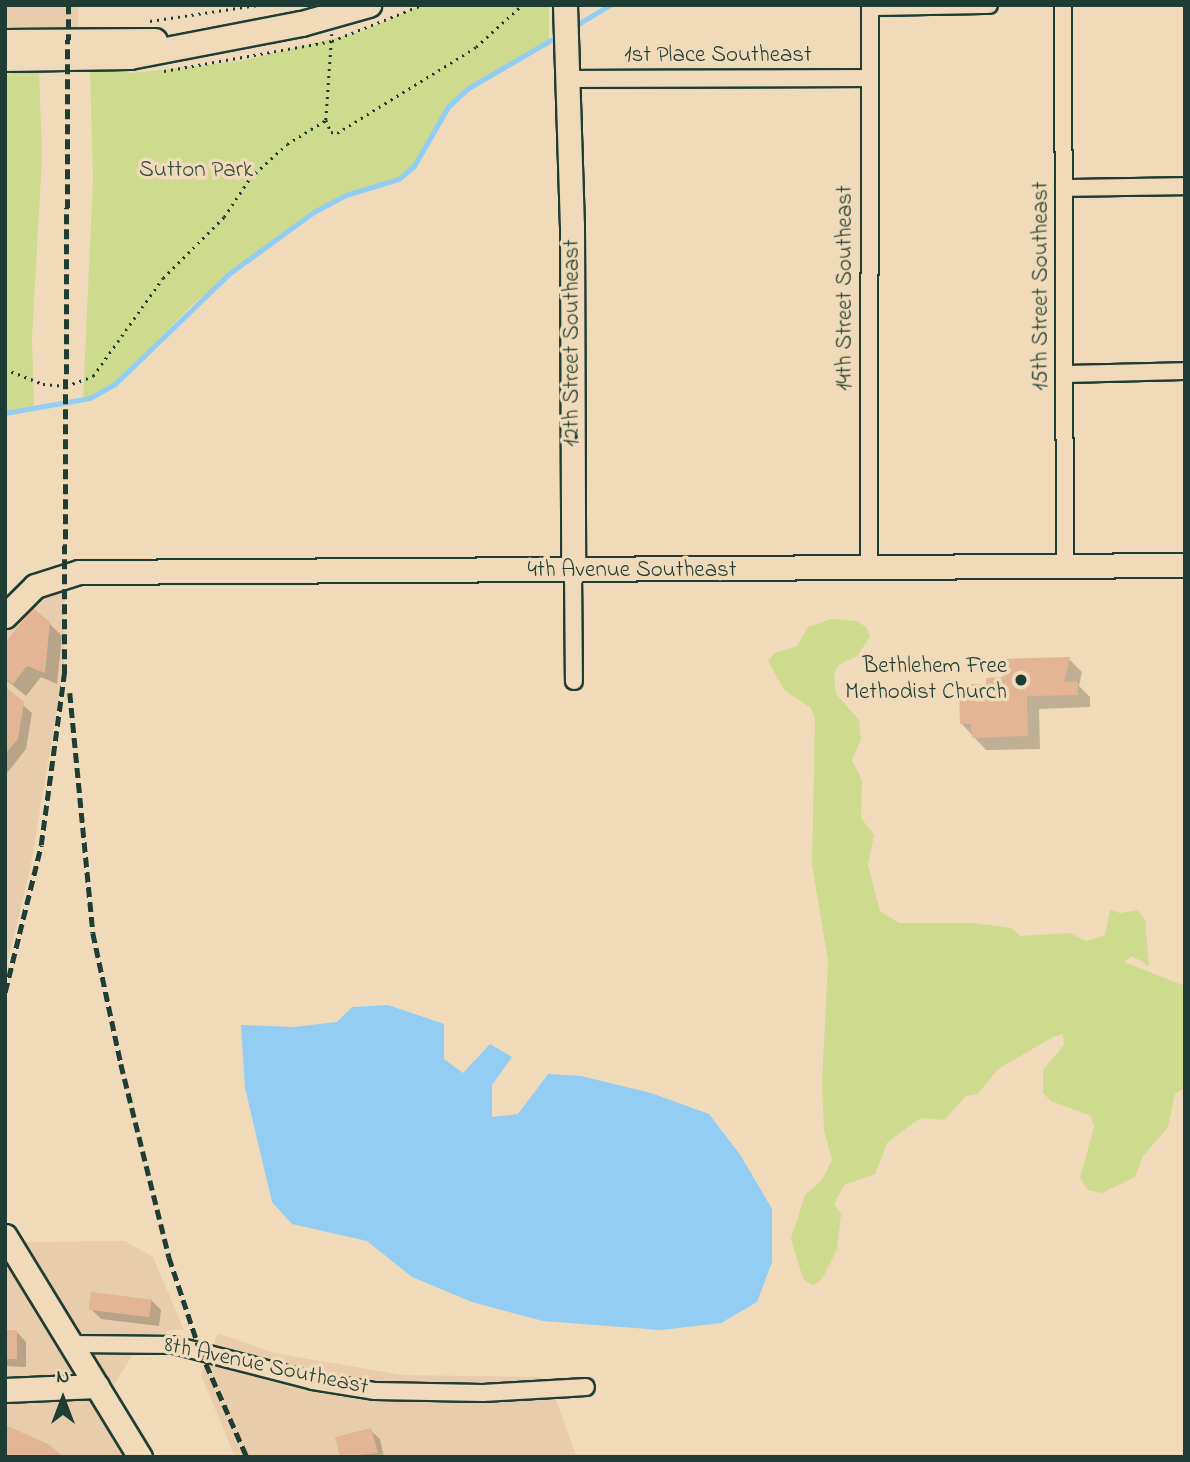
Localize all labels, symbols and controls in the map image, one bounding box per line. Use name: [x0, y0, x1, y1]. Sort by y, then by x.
street label: 1st Place Southeast: [624, 42, 812, 70]
park label: Sutton Park: [139, 157, 253, 185]
street label: 15th Street Southeast: [1028, 181, 1056, 391]
street label: 14th Street Southeast: [832, 185, 860, 391]
street label: 12th Street Southeast: [559, 239, 587, 447]
street label: 4th Avenue Southeast: [527, 557, 737, 585]
place label: Bethlehem Free Methodist Church: [845, 653, 1007, 707]
marker: Bethlehem Free Methodist Church: [1013, 672, 1029, 688]
street label: 8th Avenue Southeast: [161, 1332, 371, 1402]
north arrow: [28, 1364, 98, 1434]
text: N: [57, 1364, 69, 1391]

